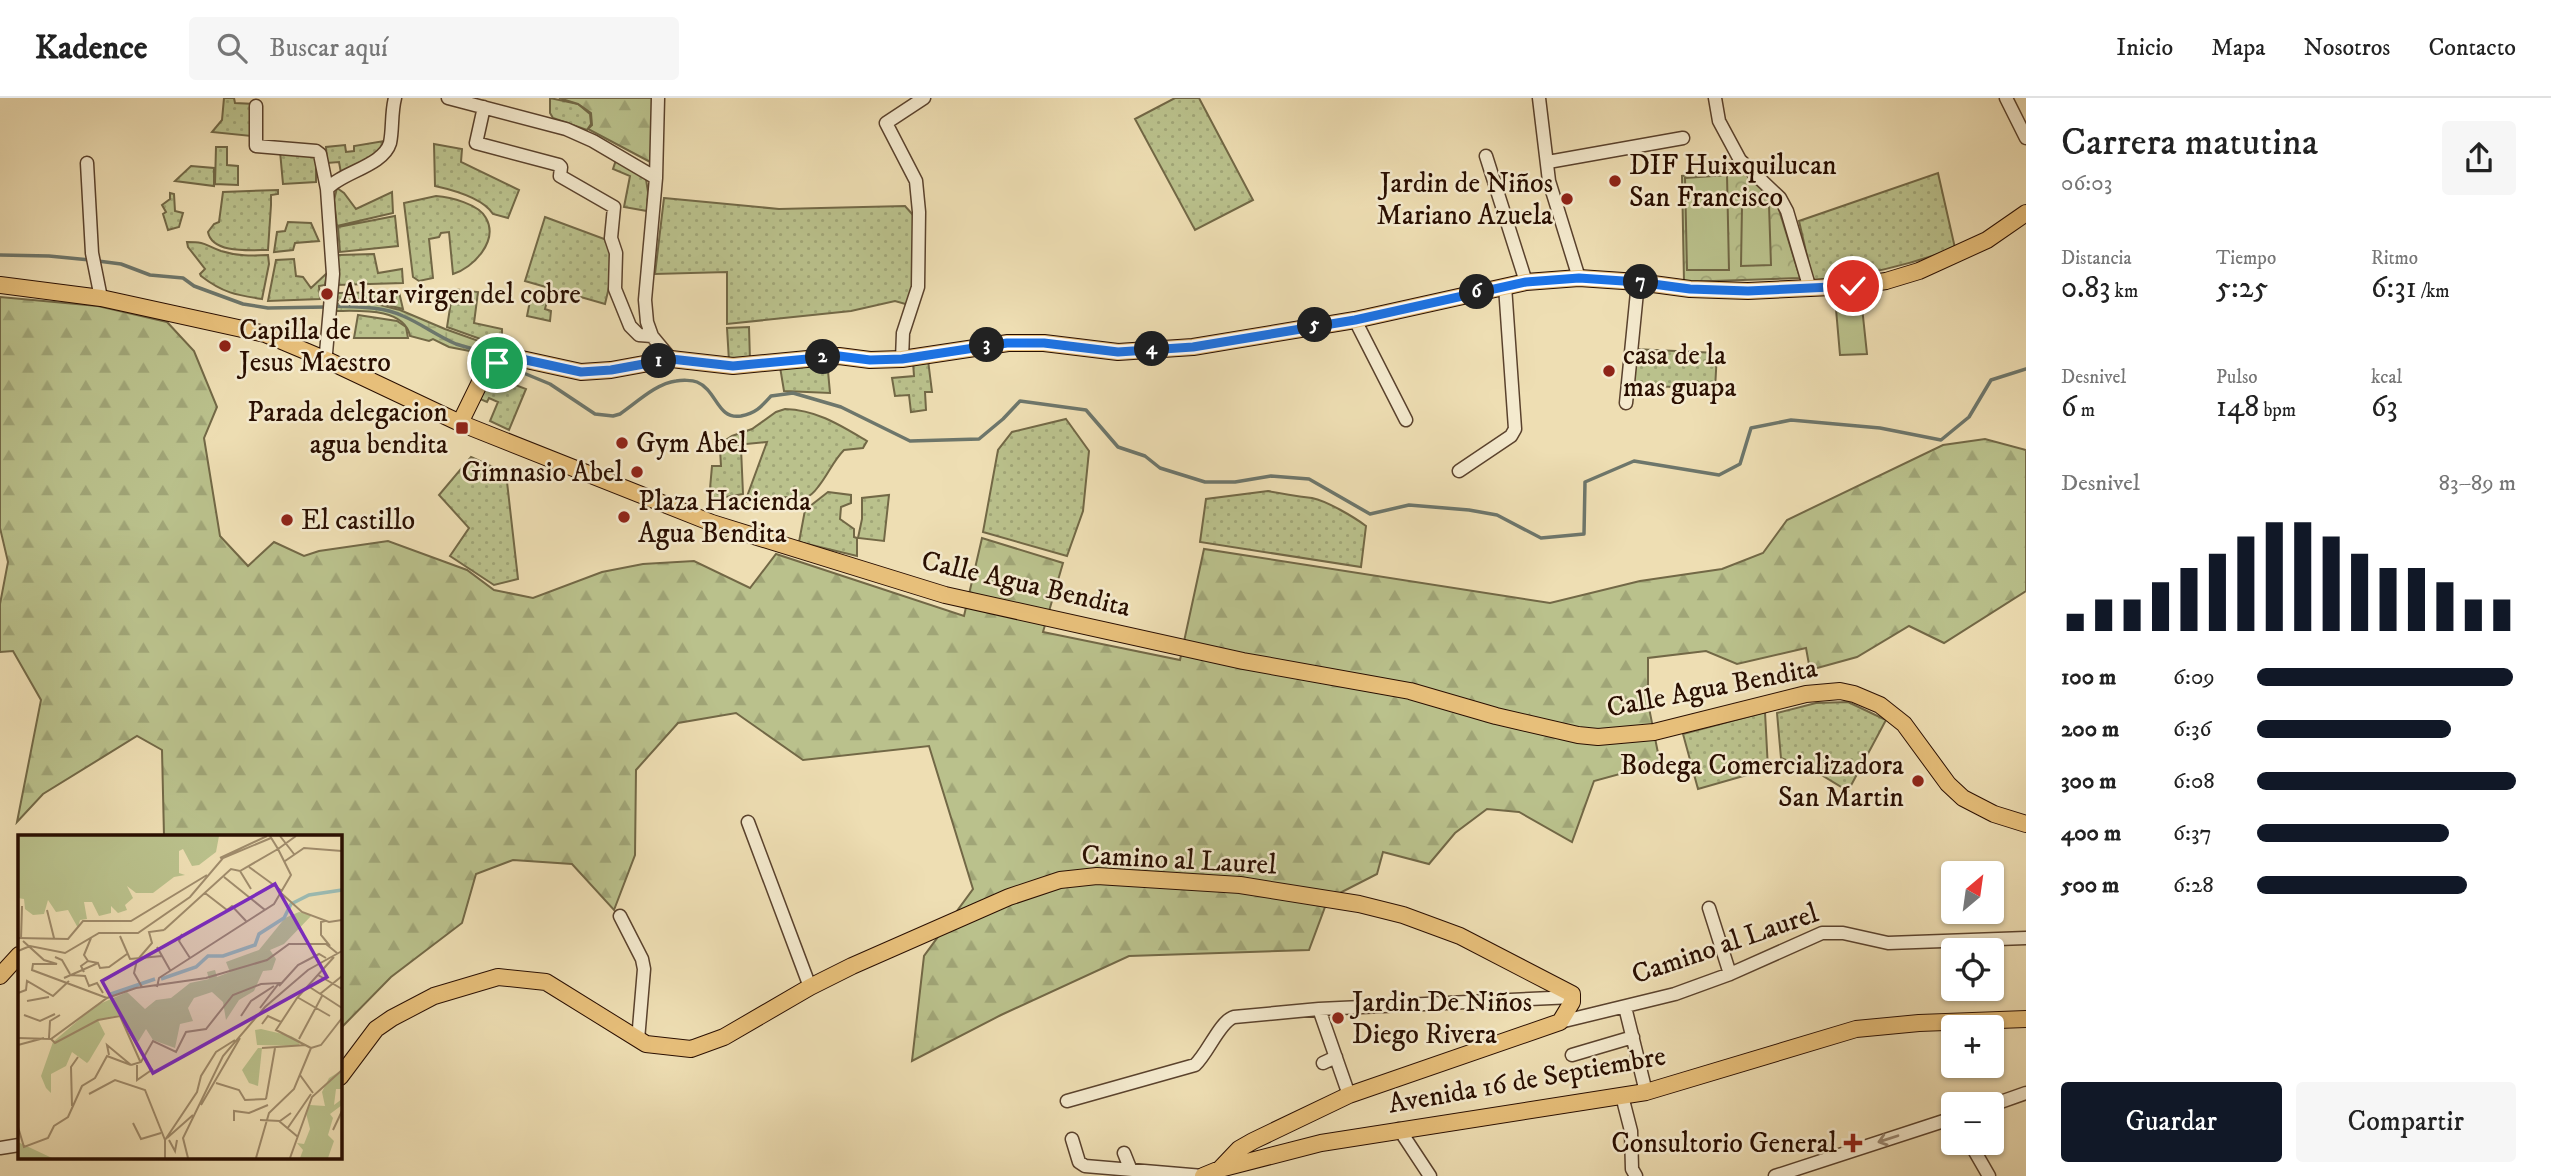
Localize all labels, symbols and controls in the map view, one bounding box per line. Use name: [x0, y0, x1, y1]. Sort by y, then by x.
search box: [189, 17, 679, 80]
text: Kadence: [35, 28, 147, 69]
icon: search: [213, 29, 251, 67]
text: Buscar aquí: [269, 32, 388, 65]
text: Inicio: [2116, 33, 2173, 63]
text: Mapa: [2211, 33, 2266, 63]
text: Nosotros: [2304, 33, 2390, 63]
text: Contacto: [2428, 33, 2516, 63]
text: Carrera matutina: [2061, 119, 2318, 167]
button: share: [2442, 121, 2516, 195]
place label: DIF Huixquilucan San Francisco: [1629, 148, 1837, 215]
place label: Jardin de Niños Mariano Azuela: [1376, 166, 1553, 233]
text: 06:03: [2061, 169, 2112, 198]
marker: DIF Huixquilucan San Francisco: [1607, 173, 1623, 189]
marker: Jardin de Niños Mariano Azuela: [1559, 191, 1575, 207]
text: Distancia: [2061, 247, 2132, 270]
text: Tiempo: [2216, 247, 2276, 270]
text: Ritmo: [2371, 247, 2418, 270]
pin: [1823, 256, 1883, 316]
pin: 7: [1624, 264, 1658, 300]
icon: check: [1834, 267, 1872, 305]
text: 7: [1635, 270, 1646, 293]
text: 0.83: [2061, 270, 2110, 307]
text: 5:25: [2216, 270, 2268, 307]
text: 6:31: [2371, 270, 2417, 307]
pin: 6: [1460, 274, 1494, 310]
place label: Altar virgen del cobre: [341, 277, 581, 312]
text: 6: [1472, 280, 1481, 303]
text: km: [2110, 280, 2138, 303]
text: /km: [2417, 280, 2450, 303]
marker: Altar virgen del cobre: [319, 286, 335, 302]
pin: 5: [1298, 308, 1332, 342]
place label: Capilla de Jesus Maestro: [236, 313, 391, 380]
text: 5: [1310, 313, 1319, 336]
pin: 3: [970, 328, 1004, 362]
pin: 4: [1134, 331, 1170, 366]
pin: [467, 333, 527, 393]
text: 3: [983, 333, 990, 356]
text: 4: [1146, 337, 1157, 360]
marker: Capilla de Jesus Maestro: [217, 338, 233, 354]
place label: casa de la mas guapa: [1623, 338, 1736, 405]
pin: 2: [806, 340, 840, 374]
icon: arrive: [478, 344, 516, 382]
pin: 1: [642, 344, 676, 378]
text: 2: [818, 345, 827, 368]
text: 1: [655, 349, 662, 372]
marker: casa de la mas guapa: [1601, 363, 1617, 379]
text: Desnivel: [2061, 366, 2126, 389]
text: Pulso: [2216, 366, 2258, 389]
text: kcal: [2371, 366, 2402, 389]
text: 6: [2061, 389, 2077, 426]
text: 148: [2216, 389, 2259, 426]
text: 63: [2371, 389, 2398, 426]
place label: Parada delegacion agua bendita: [247, 395, 448, 462]
text: m: [2077, 399, 2095, 422]
text: bpm: [2259, 399, 2296, 422]
marker: Parada delegacion agua bendita: [454, 420, 470, 436]
place label: Gym Abel: [636, 426, 747, 461]
marker: Gym Abel: [614, 435, 630, 451]
place label: Gimnasio Abel: [462, 455, 624, 490]
marker: Gimnasio Abel: [629, 464, 645, 480]
text: Desnivel: [2061, 469, 2140, 498]
text: 83–89 m: [2439, 469, 2516, 498]
place label: Plaza Hacienda Agua Bendita: [638, 484, 811, 551]
place label: El castillo: [301, 503, 415, 538]
marker: Plaza Hacienda Agua Bendita: [616, 509, 632, 525]
marker: El castillo: [279, 512, 295, 528]
street label: Calle Agua Bendita: [918, 543, 1134, 625]
street label: Calle Agua Bendita: [1604, 650, 1820, 726]
text: 100 m: [2061, 663, 2116, 692]
text: 6:09: [2173, 663, 2215, 692]
text: 200 m: [2061, 715, 2119, 744]
text: 6:36: [2173, 715, 2212, 744]
place label: Bodega Comercializadora San Martin: [1620, 748, 1904, 815]
text: 300 m: [2061, 767, 2117, 796]
text: 6:08: [2173, 767, 2215, 796]
marker: Bodega Comercializadora San Martin: [1910, 773, 1926, 789]
text: 400 m: [2061, 819, 2121, 848]
text: 6:37: [2173, 819, 2212, 848]
inset map: [18, 835, 341, 1158]
street label: Camino al Laurel: [1081, 837, 1278, 883]
north arrow: [1941, 861, 2004, 924]
map controls: [1941, 861, 2004, 1155]
text: 500 m: [2061, 871, 2119, 900]
text: 6:28: [2173, 871, 2214, 900]
street label: Camino al Laurel: [1627, 895, 1824, 992]
button: locate: [1941, 938, 2004, 1001]
place label: Jardin De Niños Diego Rivera: [1349, 985, 1532, 1052]
marker: Jardin De Niños Diego Rivera: [1330, 1010, 1346, 1026]
button: +: [1941, 1015, 2004, 1078]
street label: Avenida 16 de Septiembre: [1385, 1038, 1669, 1122]
button: Guardar: [2061, 1082, 2282, 1162]
button: Compartir: [2296, 1082, 2516, 1162]
button: −: [1941, 1092, 2004, 1155]
place label: Consultorio General: [1611, 1126, 1838, 1161]
marker: Consultorio General: [1843, 1133, 1863, 1153]
one-way arrow: [1877, 1133, 1899, 1146]

